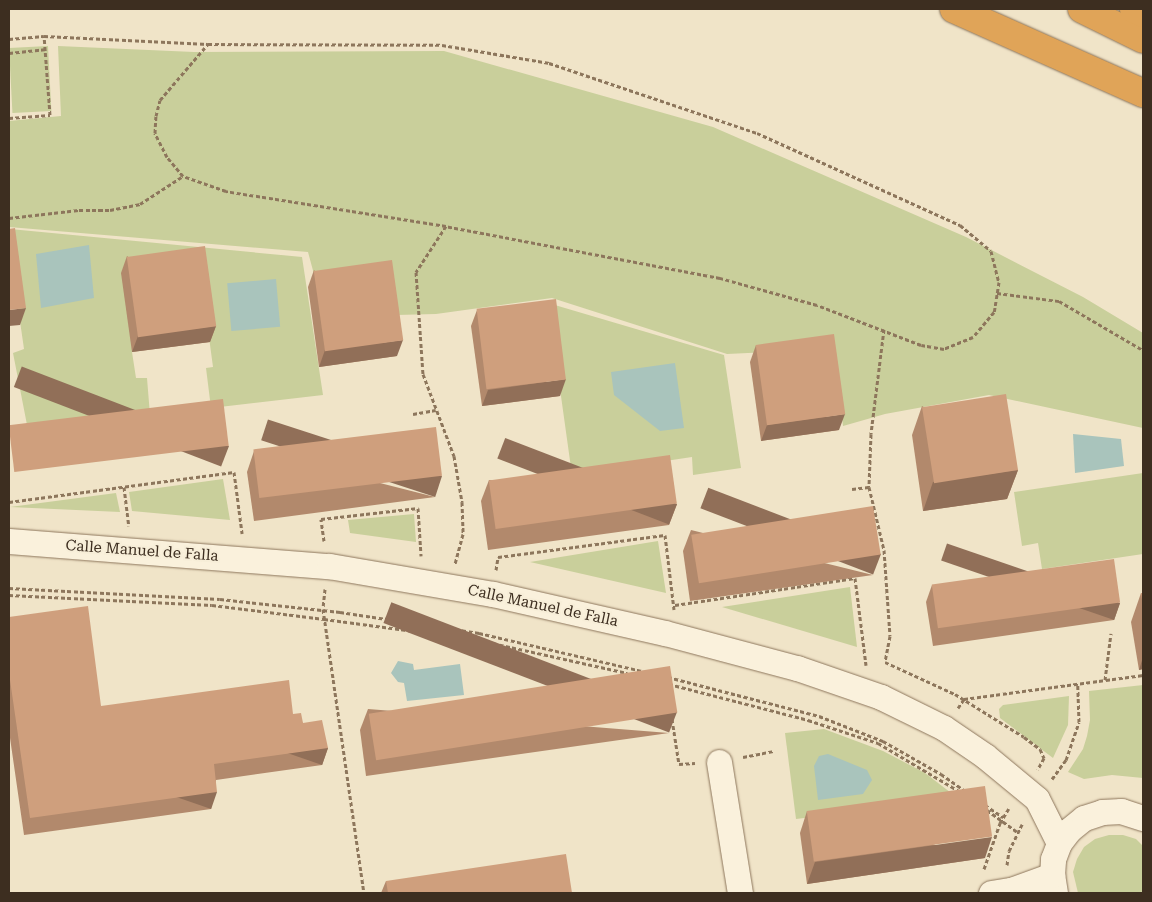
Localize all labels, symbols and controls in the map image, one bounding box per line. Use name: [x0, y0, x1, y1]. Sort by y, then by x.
street label: Calle Manuel de Falla: [65, 537, 219, 565]
street label: Calle Manuel de Falla: [466, 581, 620, 631]

